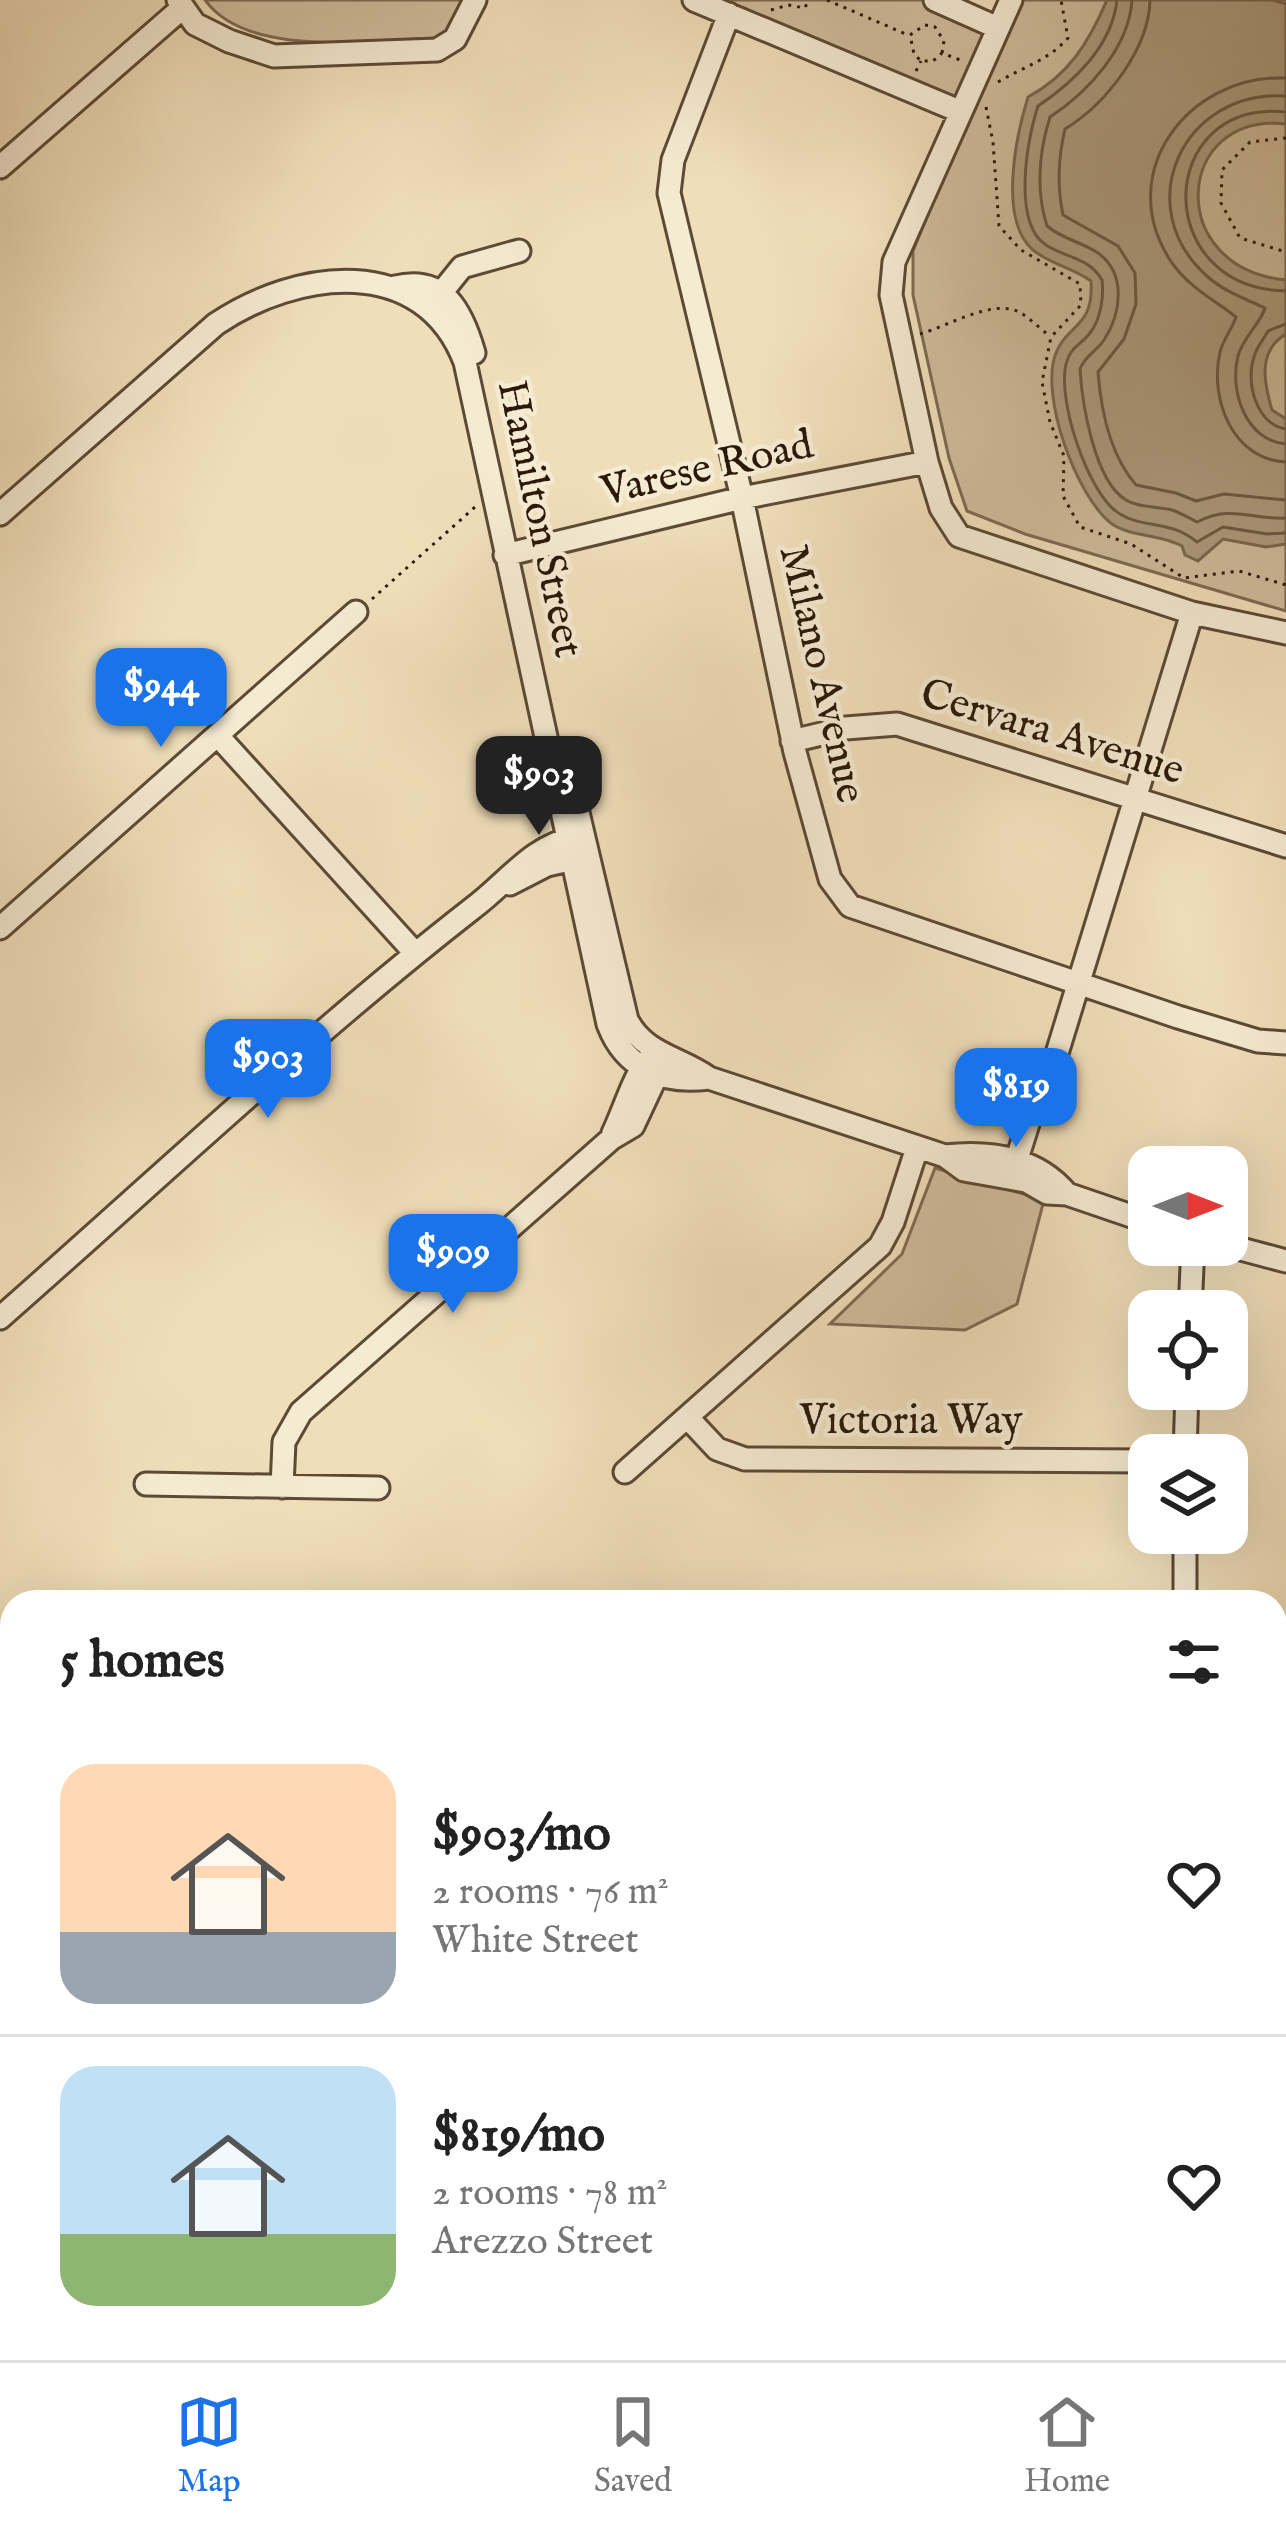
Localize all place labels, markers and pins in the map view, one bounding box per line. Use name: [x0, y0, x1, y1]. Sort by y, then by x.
pin: $944: [90, 648, 232, 750]
pin: $903: [468, 736, 610, 838]
pin: $903: [197, 1019, 339, 1121]
pin: $819: [945, 1048, 1087, 1150]
pin: $909: [382, 1214, 524, 1316]

